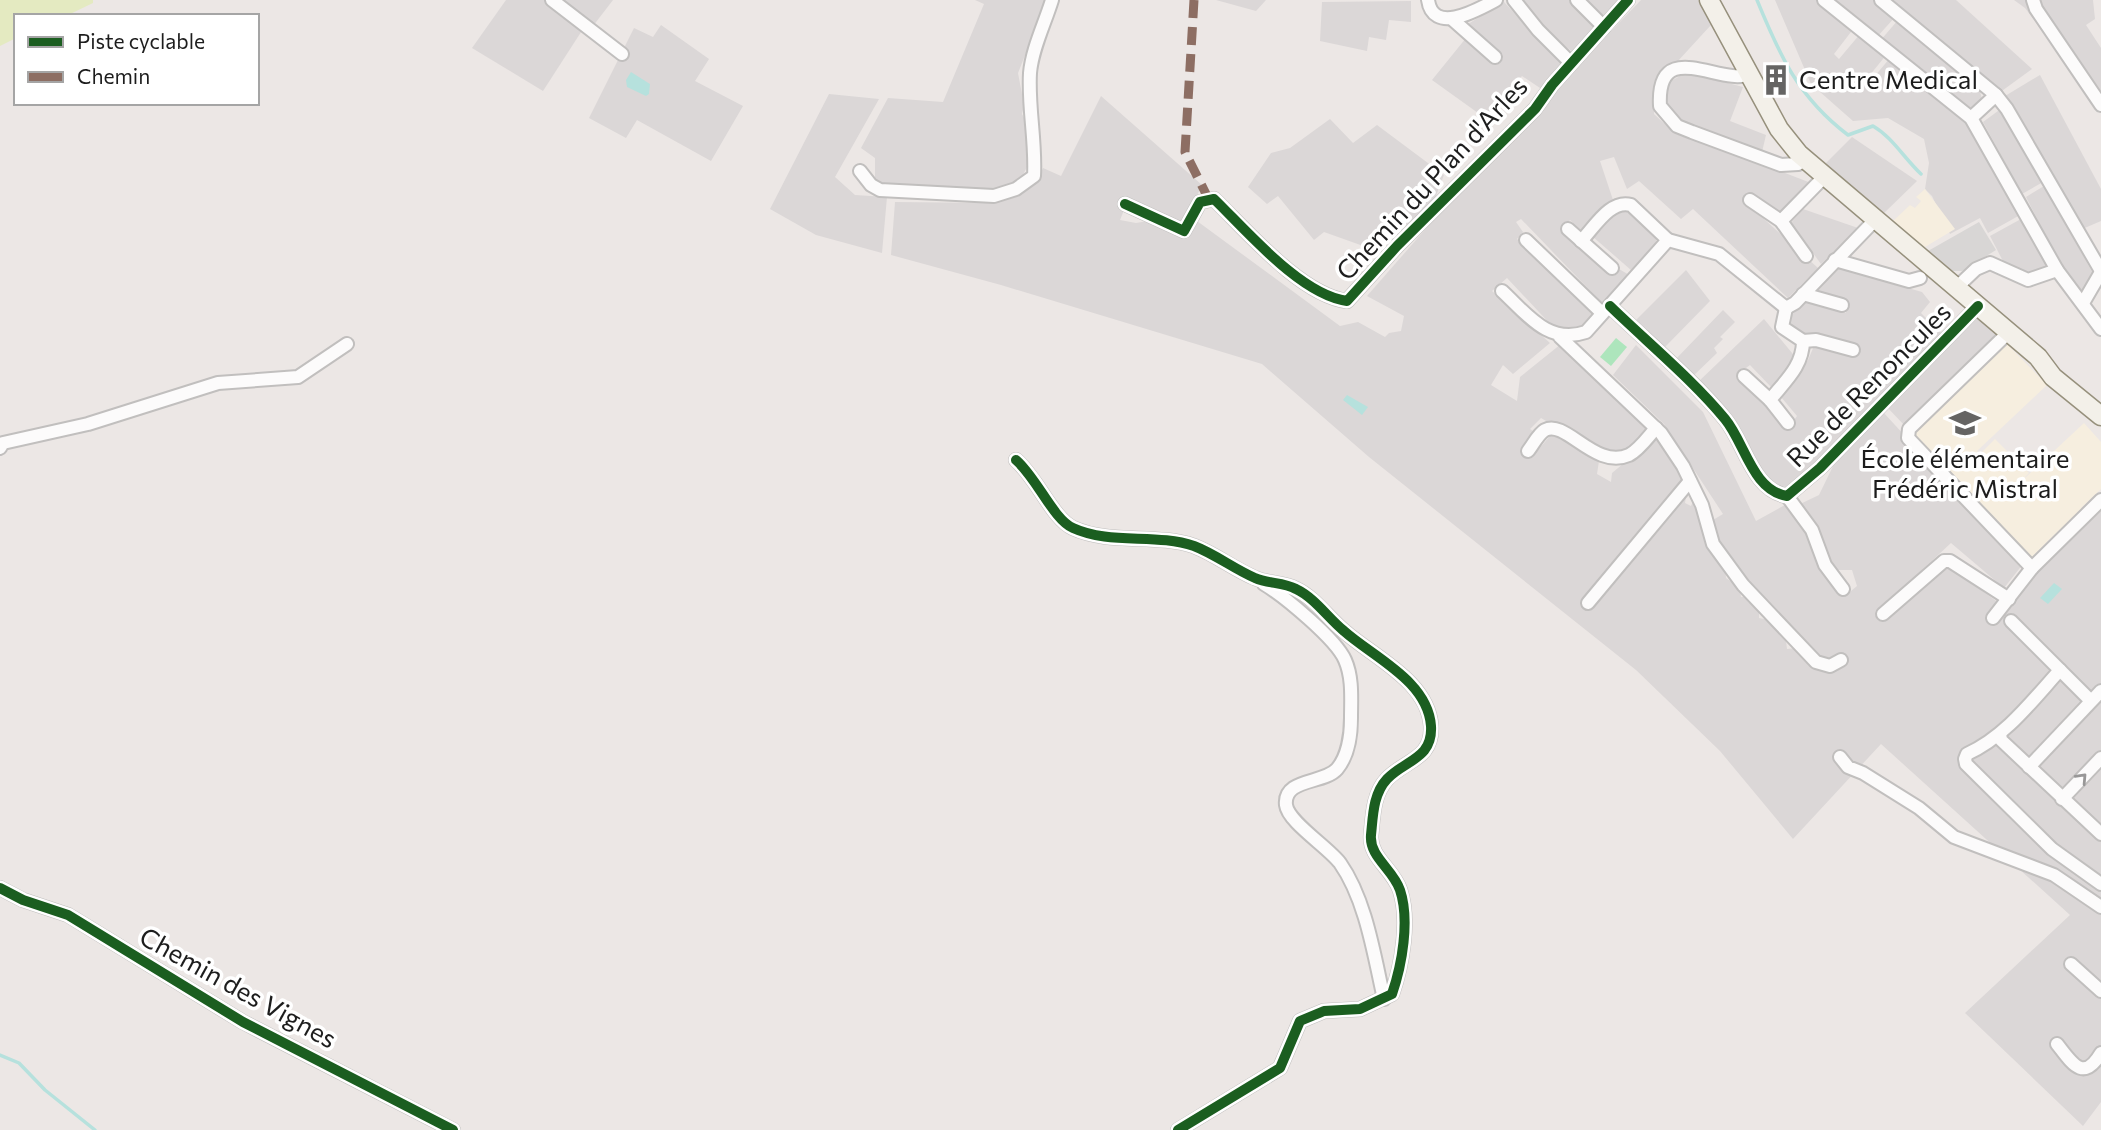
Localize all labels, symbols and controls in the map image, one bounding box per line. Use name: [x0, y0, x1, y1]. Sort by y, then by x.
legend: [14, 14, 259, 105]
text: Piste cyclable: [77, 28, 205, 53]
text: Chemin: [77, 63, 150, 88]
building icon: Centre Medical: [1759, 63, 1793, 97]
place label: Centre Medical: [1799, 63, 1978, 94]
street label: Chemin du Plan d'Arles: [1329, 70, 1533, 286]
street label: Rue de Renoncules: [1779, 295, 1956, 472]
school or university icon: École élémentaire Frédéric Mistral: [1948, 406, 1982, 440]
place label: École élémentaire Frédéric Mistral: [1860, 442, 2070, 503]
one-way arrow: [2073, 773, 2086, 786]
street label: Chemin des Vignes: [135, 920, 343, 1054]

